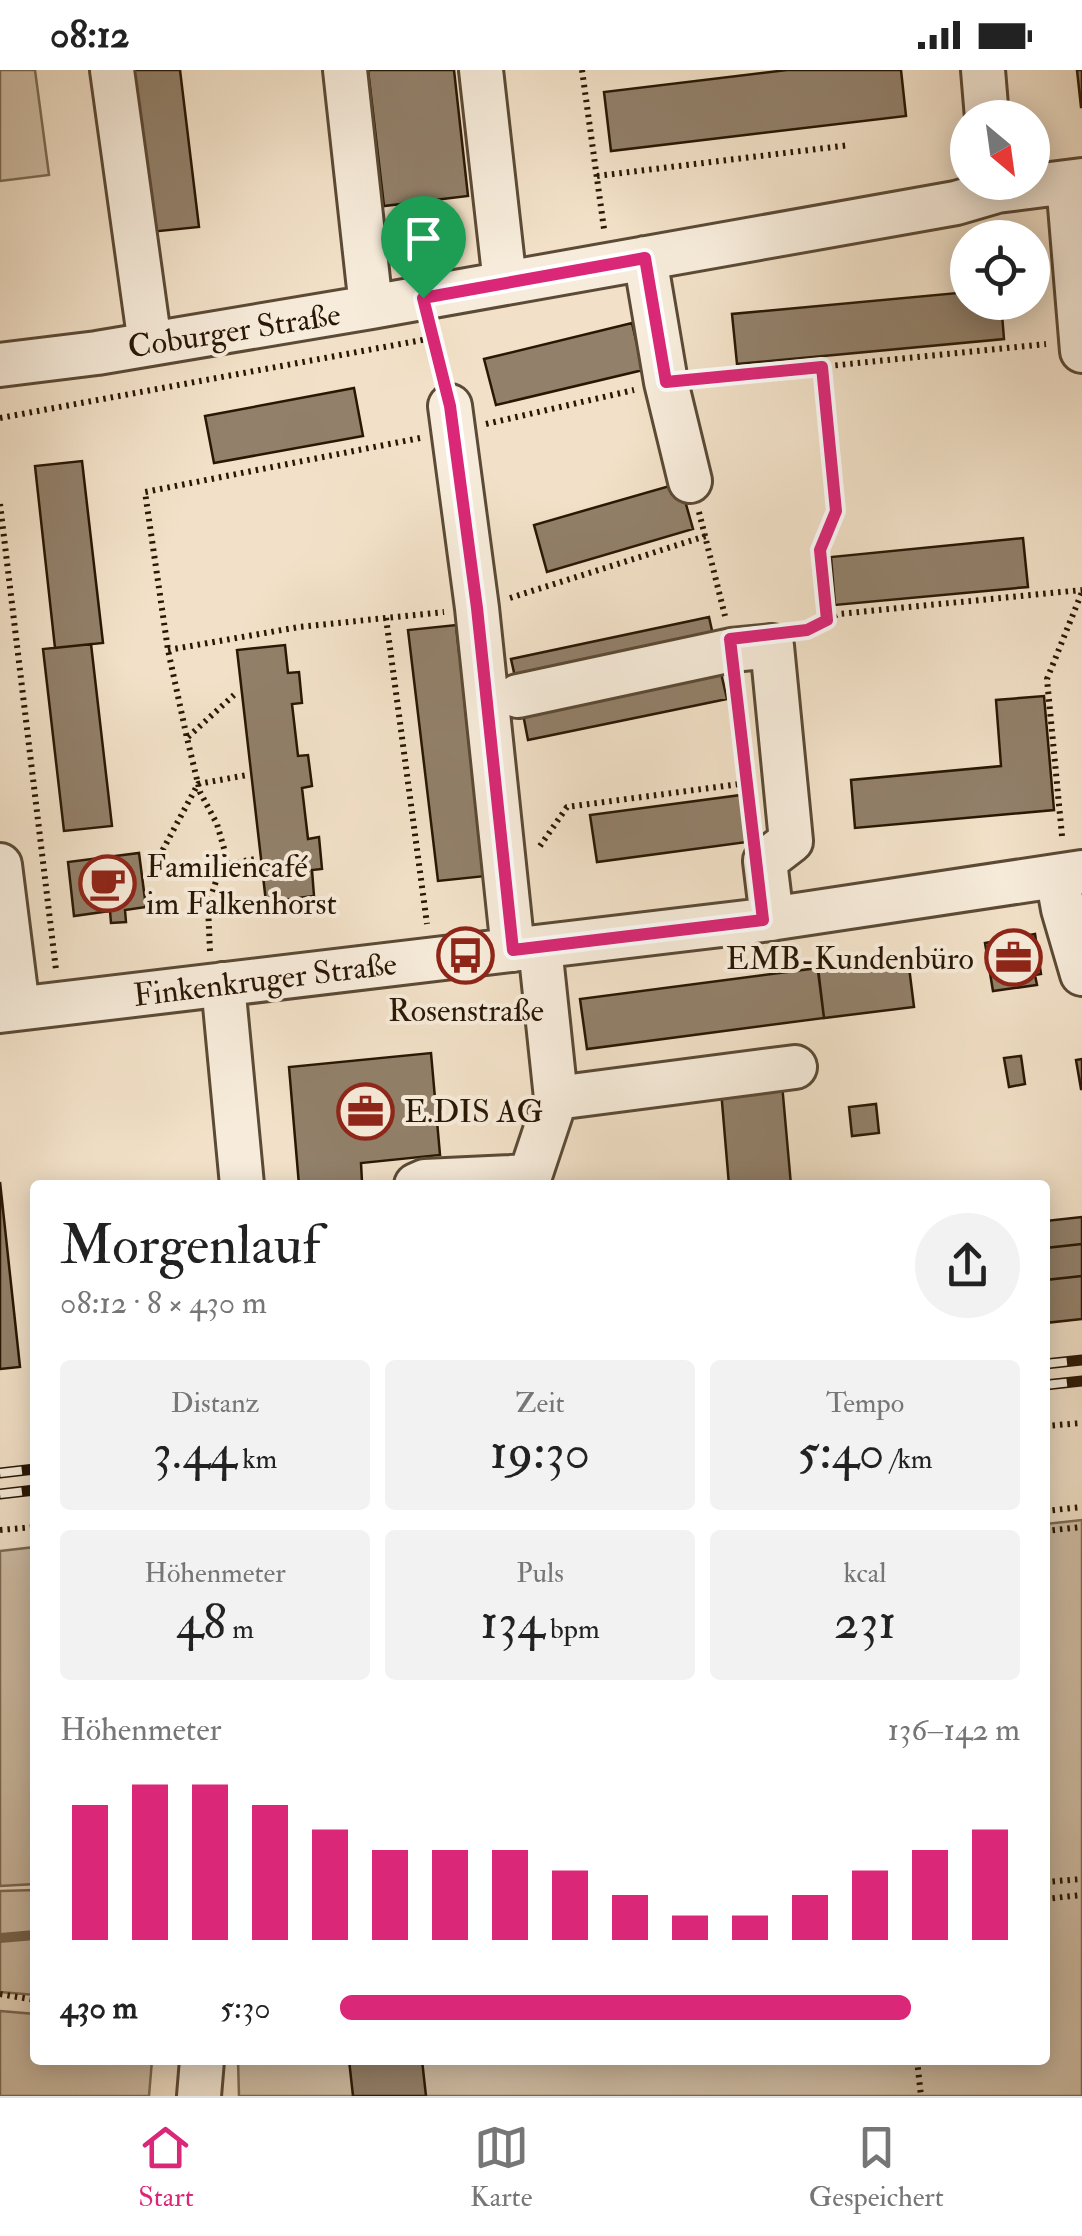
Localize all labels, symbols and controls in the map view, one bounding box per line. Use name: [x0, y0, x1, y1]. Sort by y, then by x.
text: 08:12: [50, 11, 130, 59]
north arrow: [950, 100, 1050, 200]
map controls: [950, 100, 1050, 320]
pin: [381, 196, 466, 299]
icon: arrive: [396, 211, 451, 266]
button: locate: [950, 220, 1050, 320]
street label: Coburger Straße: [125, 294, 343, 368]
place label: Familiencafé im Falkenhorst: [146, 847, 337, 924]
cafe icon: Familiencafé im Falkenhorst: [77, 854, 137, 914]
bus stop icon: Rosenstraße: [436, 926, 496, 986]
office icon: EMB-Kundenbüro: [983, 928, 1043, 988]
place label: EMB-Kundenbüro: [726, 939, 974, 979]
street label: Finkenkruger Straße: [131, 944, 399, 1016]
place label: Rosenstraße: [388, 991, 544, 1031]
office icon: E.DIS AG: [335, 1081, 395, 1141]
place label: E.DIS AG: [404, 1092, 543, 1132]
text: Morgenlauf: [60, 1211, 320, 1280]
button: share: [915, 1213, 1020, 1318]
text: 08:12 · 8 × 430 m: [60, 1283, 267, 1323]
text: Distanz: [171, 1386, 259, 1421]
text: Zeit: [515, 1386, 565, 1421]
text: Tempo: [826, 1386, 904, 1421]
text: 3.44: [153, 1421, 236, 1484]
text: 19:30: [490, 1421, 590, 1484]
text: 5:40: [797, 1421, 884, 1484]
text: km: [236, 1442, 277, 1477]
text: /km: [884, 1442, 933, 1477]
text: Höhenmeter: [144, 1556, 286, 1591]
text: Puls: [516, 1556, 564, 1591]
text: kcal: [844, 1556, 886, 1591]
text: 48: [176, 1591, 226, 1654]
text: 134: [480, 1591, 544, 1654]
text: 231: [834, 1591, 896, 1654]
text: m: [226, 1612, 254, 1647]
text: bpm: [544, 1612, 600, 1647]
text: Höhenmeter: [60, 1710, 221, 1750]
text: 136–142 m: [888, 1710, 1020, 1750]
text: 430 m: [60, 1988, 138, 2028]
text: 5:30: [220, 1988, 271, 2028]
tab: Start: [138, 2120, 194, 2215]
tab: Karte: [470, 2120, 532, 2215]
tab: Gespeichert: [809, 2120, 944, 2215]

